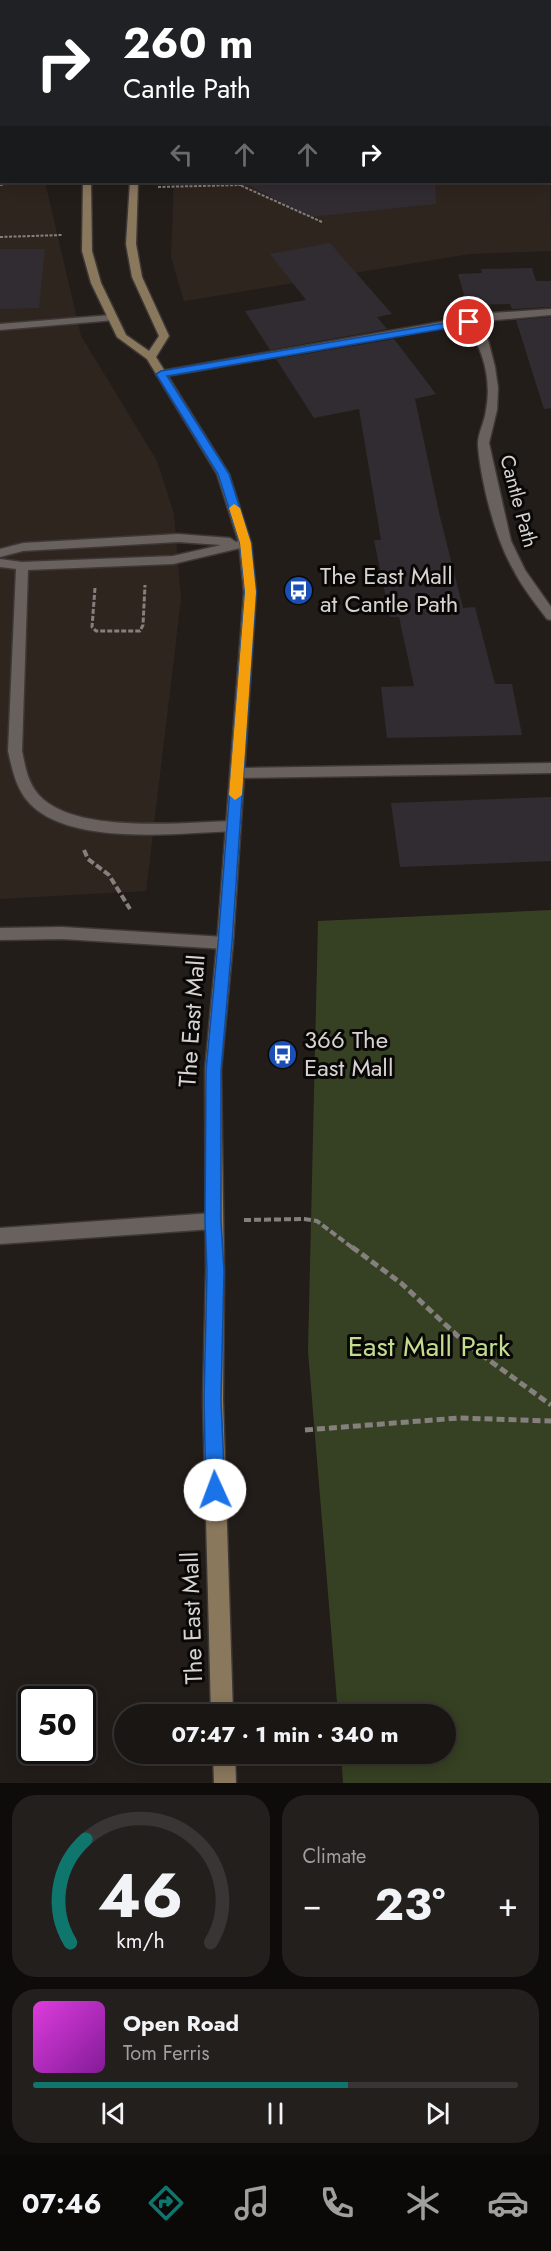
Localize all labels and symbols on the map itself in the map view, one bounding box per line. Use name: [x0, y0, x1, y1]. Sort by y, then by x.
pin: [443, 296, 494, 347]
street label: Cantle Path: [492, 452, 545, 551]
place label: The East Mall at Cantle Path: [320, 558, 458, 621]
bus stop icon: The East Mall at Cantle Path: [283, 574, 315, 606]
street label: The East Mall: [169, 954, 214, 1088]
place label: 366 The East Mall: [304, 1022, 393, 1085]
bus stop icon: 366 The East Mall: [267, 1038, 299, 1070]
park label: East Mall Park: [348, 1326, 511, 1367]
position arrow: [183, 1458, 247, 1522]
street label: The East Mall: [172, 1551, 211, 1685]
speed limit sign: 50: [18, 1686, 96, 1764]

